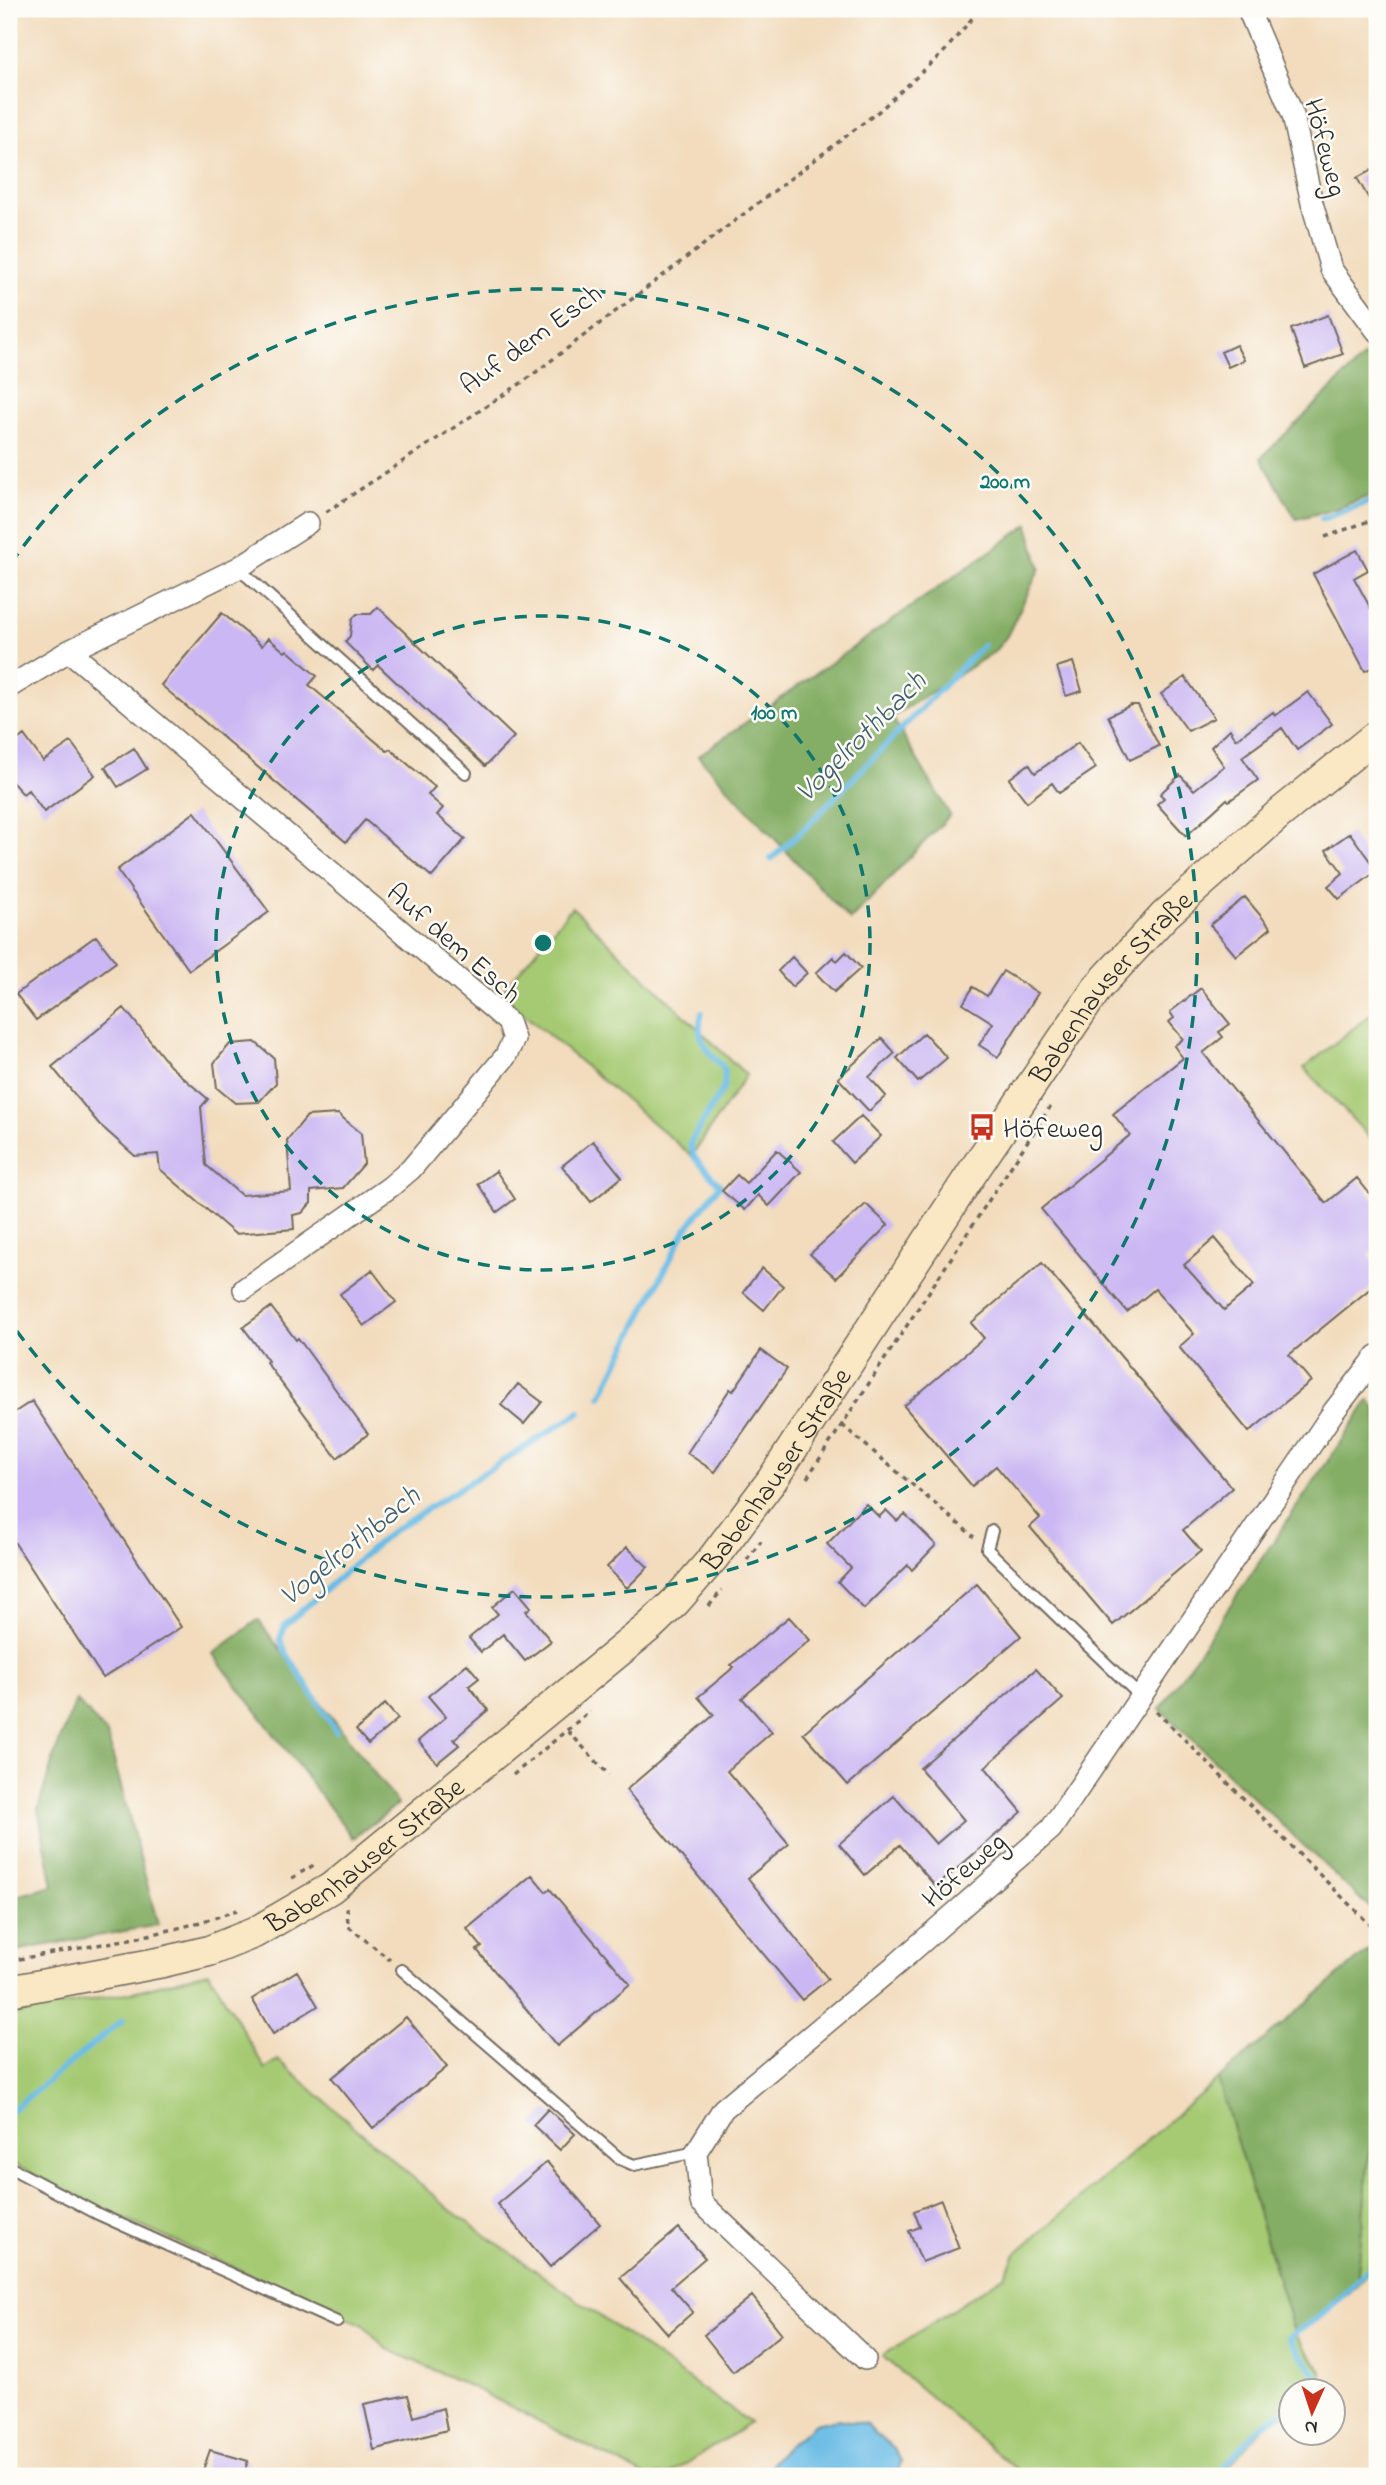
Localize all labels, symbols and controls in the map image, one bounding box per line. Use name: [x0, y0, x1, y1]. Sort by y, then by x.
street label: Höfeweg: [1291, 94, 1356, 201]
street label: Auf dem Esch: [452, 275, 612, 407]
text: 200 m: [979, 468, 1030, 498]
water label: Vogelrothbach: [786, 662, 938, 814]
text: 100 m: [751, 699, 797, 729]
street label: Auf dem Esch: [376, 874, 529, 1015]
street label: Babenhauser Straße: [1020, 882, 1204, 1094]
centre of rings: [531, 931, 555, 955]
place label: Höfeweg: [1003, 1110, 1103, 1151]
bus stop icon: Höfeweg: [967, 1112, 997, 1142]
street label: Babenhauser Straße: [692, 1360, 864, 1583]
water label: Vogelrothbach: [271, 1476, 432, 1618]
street label: Babenhauser Straße: [258, 1769, 475, 1947]
street label: Höfeweg: [914, 1823, 1016, 1920]
north arrow: [1278, 2376, 1348, 2446]
text: N: [1304, 2413, 1318, 2440]

